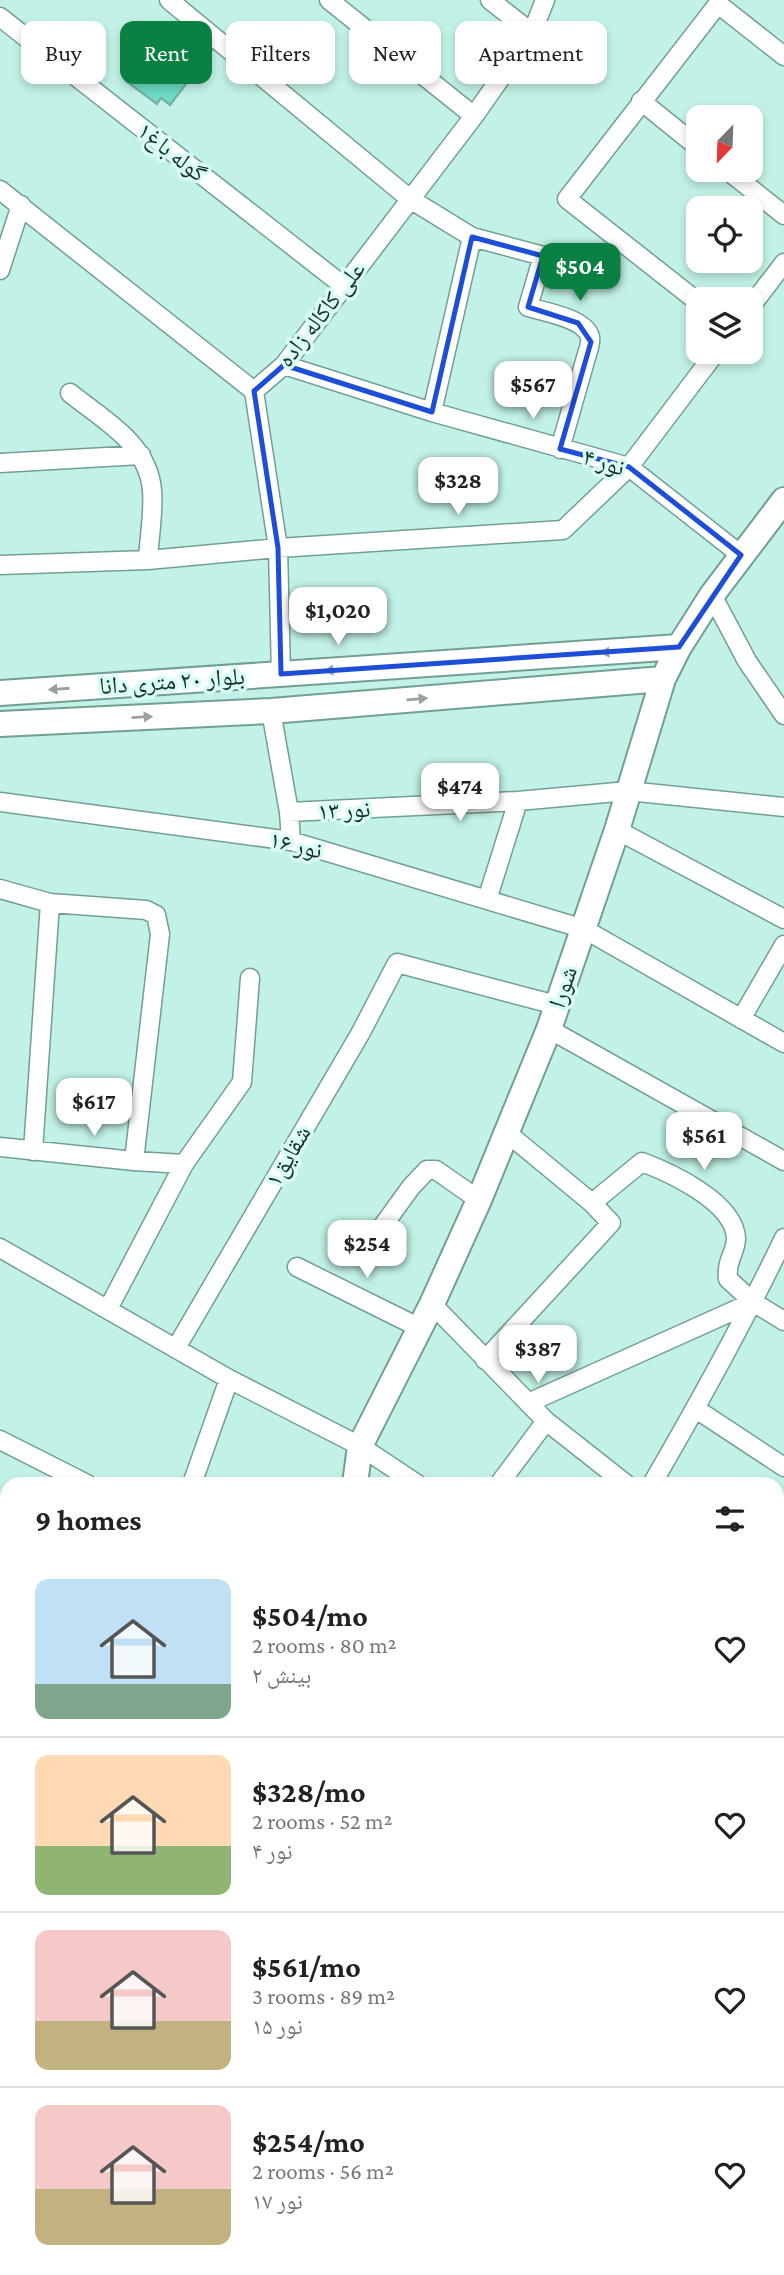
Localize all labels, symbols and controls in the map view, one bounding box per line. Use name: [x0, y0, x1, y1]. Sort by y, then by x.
chip: Buy: [21, 21, 106, 84]
chip: Rent: [120, 21, 212, 84]
chip: Filters: [226, 21, 335, 84]
chip: New: [349, 21, 441, 84]
chip: Apartment: [455, 21, 607, 84]
north arrow: [686, 105, 763, 182]
map controls: [686, 105, 763, 364]
street label: گوله باغ۱: [131, 116, 212, 188]
button: locate: [686, 196, 763, 273]
pin: $504: [539, 244, 621, 303]
text: $504: [555, 253, 605, 279]
street label: علی کاکاله زاده: [271, 256, 371, 372]
button: layers: [686, 287, 763, 364]
pin: $567: [492, 362, 574, 421]
text: $567: [510, 371, 556, 397]
street label: نور ۴: [580, 442, 628, 481]
pin: $328: [417, 458, 499, 517]
text: $328: [434, 467, 482, 493]
pin: $1,020: [281, 588, 395, 647]
text: $1,020: [305, 597, 371, 623]
one-way arrow: [599, 646, 621, 657]
street label: بلوار ۲۰ متری دانا: [98, 662, 246, 700]
one-way arrow: [323, 665, 345, 676]
one-way arrow: [48, 683, 70, 694]
one-way arrow: [407, 693, 429, 704]
one-way arrow: [131, 712, 153, 723]
pin: $474: [419, 764, 501, 823]
text: $474: [437, 773, 483, 799]
street label: نور ۱۳: [317, 795, 371, 824]
street label: نور ۱۶: [267, 825, 325, 864]
street label: شورا: [543, 963, 582, 1011]
pin: $617: [53, 1078, 135, 1138]
text: $617: [72, 1088, 116, 1114]
pin: $561: [663, 1112, 745, 1172]
street label: شقایق۱: [259, 1121, 317, 1191]
text: $561: [682, 1122, 726, 1148]
pin: $254: [326, 1220, 408, 1280]
text: $254: [344, 1230, 390, 1256]
pin: $387: [497, 1326, 579, 1385]
text: $387: [515, 1335, 561, 1361]
icon: filters: [711, 1500, 749, 1538]
text: 9 homes: [35, 1503, 142, 1536]
text: $504/mo: [252, 1599, 368, 1632]
icon: home: [91, 1607, 175, 1691]
icon: heart: [711, 1630, 749, 1668]
text: 2 rooms · 80 m²: [252, 1632, 397, 1658]
text: بینش ۲: [252, 1662, 311, 1688]
text: $328/mo: [252, 1775, 366, 1808]
icon: home: [91, 1783, 175, 1867]
icon: heart: [711, 1806, 749, 1844]
text: 2 rooms · 52 m²: [252, 1808, 392, 1834]
text: نور ۴: [252, 1838, 293, 1864]
text: $561/mo: [252, 1950, 361, 1983]
icon: home: [91, 1958, 175, 2042]
icon: heart: [711, 1981, 749, 2019]
text: 3 rooms · 89 m²: [252, 1983, 395, 2009]
text: نور ۱۵: [252, 2013, 303, 2039]
text: $254/mo: [252, 2125, 365, 2158]
icon: home: [91, 2133, 175, 2217]
icon: heart: [711, 2156, 749, 2194]
text: 2 rooms · 56 m²: [252, 2158, 394, 2184]
text: نور ۱۷: [252, 2188, 303, 2214]

